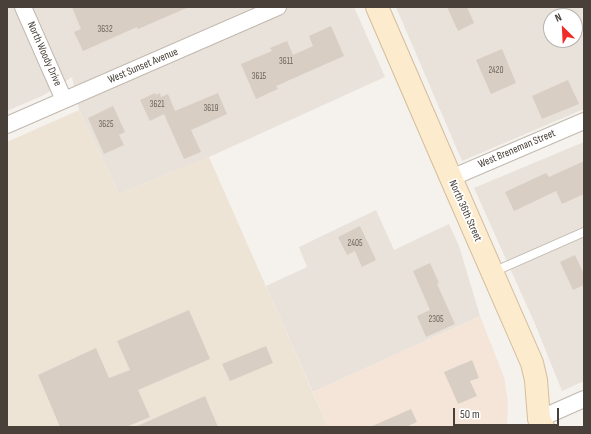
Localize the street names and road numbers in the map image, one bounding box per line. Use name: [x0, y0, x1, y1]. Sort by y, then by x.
street label: North Woody Drive: [24, 20, 64, 88]
street label: West Sunset Avenue: [106, 45, 180, 87]
street label: West Breneman Street: [476, 127, 558, 171]
street label: North 36th Street: [446, 178, 484, 244]

